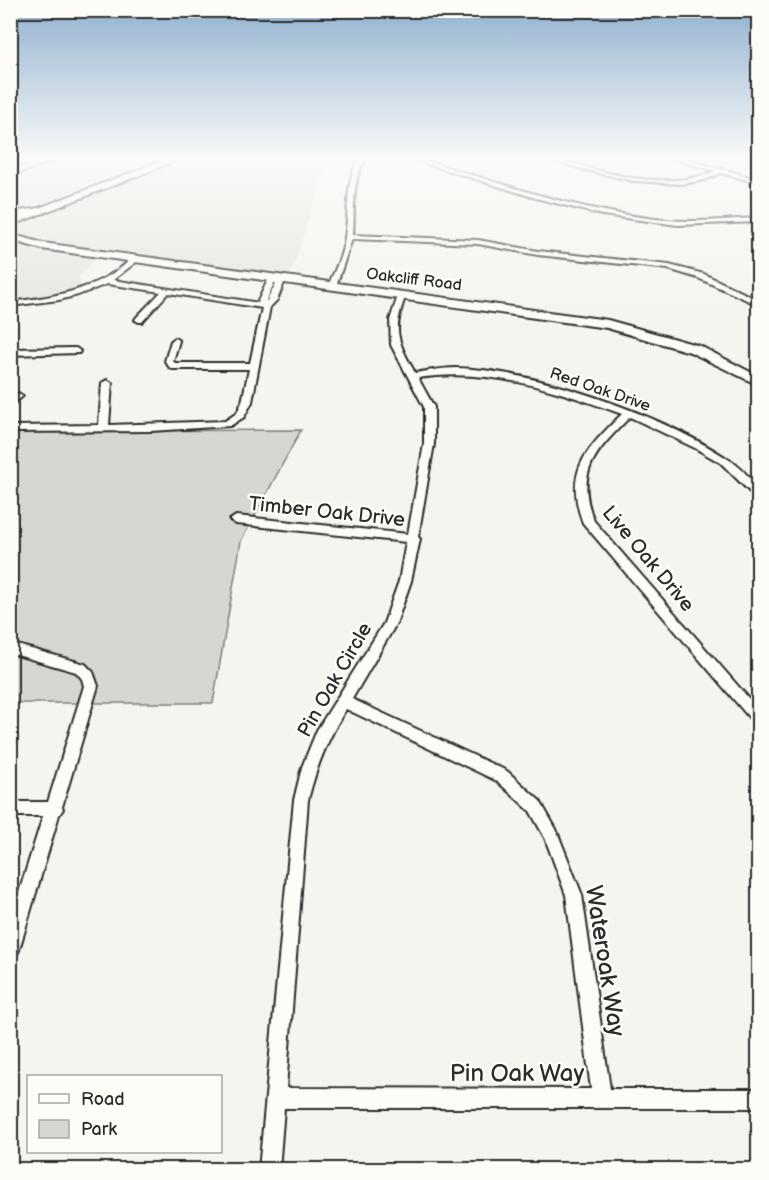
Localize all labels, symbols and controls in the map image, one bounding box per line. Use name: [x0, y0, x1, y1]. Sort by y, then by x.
street label: Oakcliff Road: [365, 265, 463, 295]
street label: Red Oak Drive: [547, 364, 653, 416]
street label: Timber Oak Drive: [248, 492, 406, 532]
street label: Live Oak Drive: [597, 501, 699, 617]
street label: Pin Oak Circle: [293, 618, 377, 741]
street label: Wateroak Way: [579, 883, 631, 1039]
street label: Pin Oak Way: [450, 1059, 584, 1088]
legend: [27, 1075, 222, 1153]
text: Road: [81, 1089, 125, 1110]
text: Park: [81, 1119, 117, 1140]

